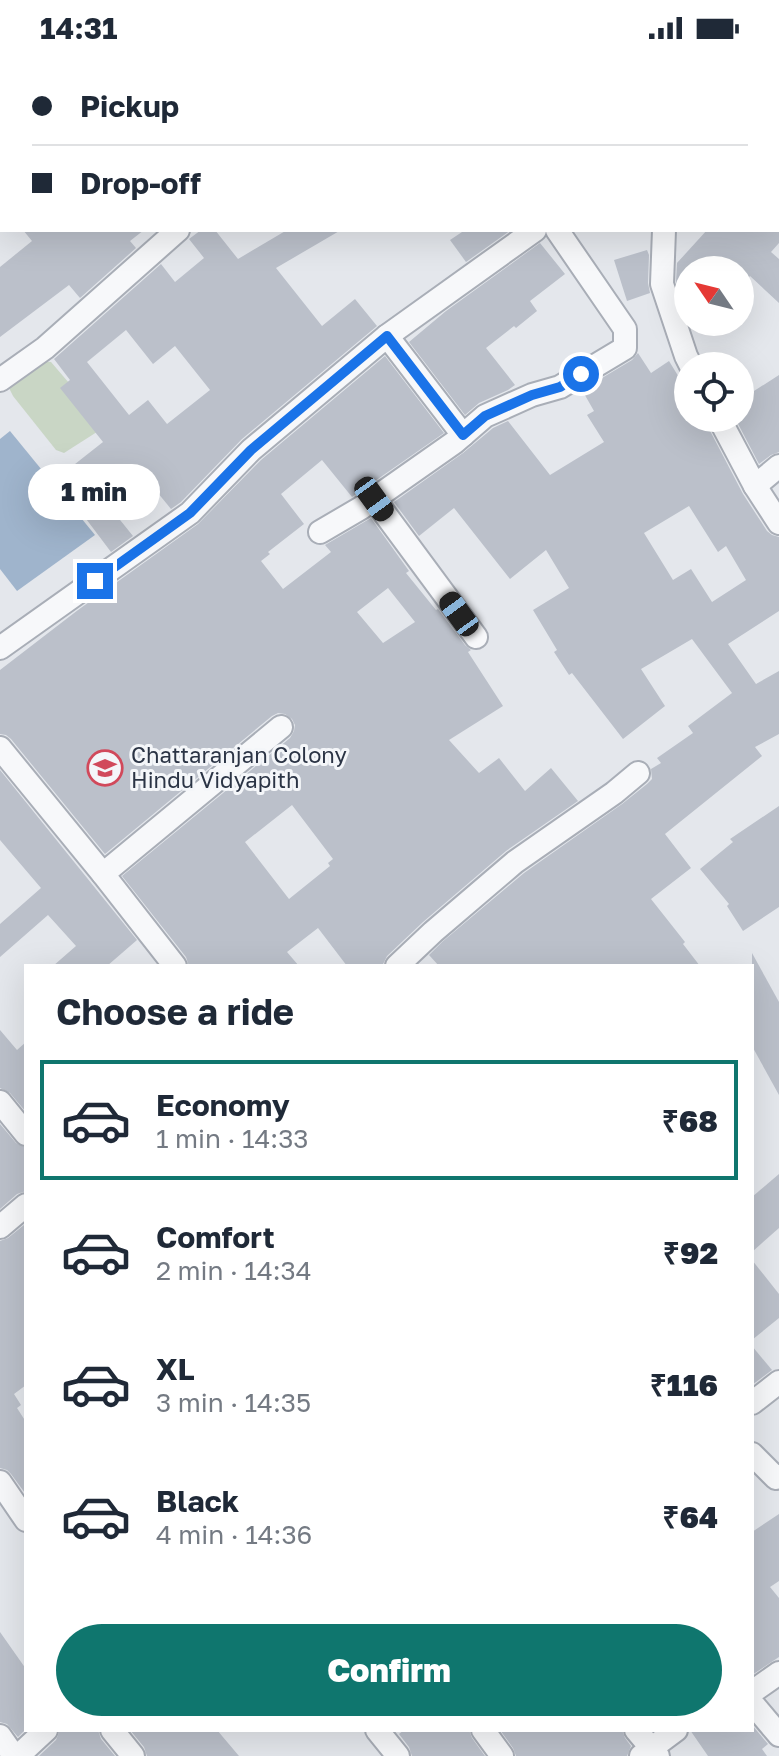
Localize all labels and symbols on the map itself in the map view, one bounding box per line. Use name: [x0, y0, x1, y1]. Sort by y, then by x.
north arrow: [674, 256, 754, 336]
route start: [563, 356, 599, 392]
callout: 1 min: [29, 465, 161, 521]
car: [350, 473, 398, 525]
route end: [77, 563, 113, 599]
car: [435, 588, 483, 640]
place label: Chattaranjan Colony Hindu Vidyapith: [131, 741, 347, 793]
school or university icon: Chattaranjan Colony Hindu Vidyapith: [86, 749, 124, 787]

